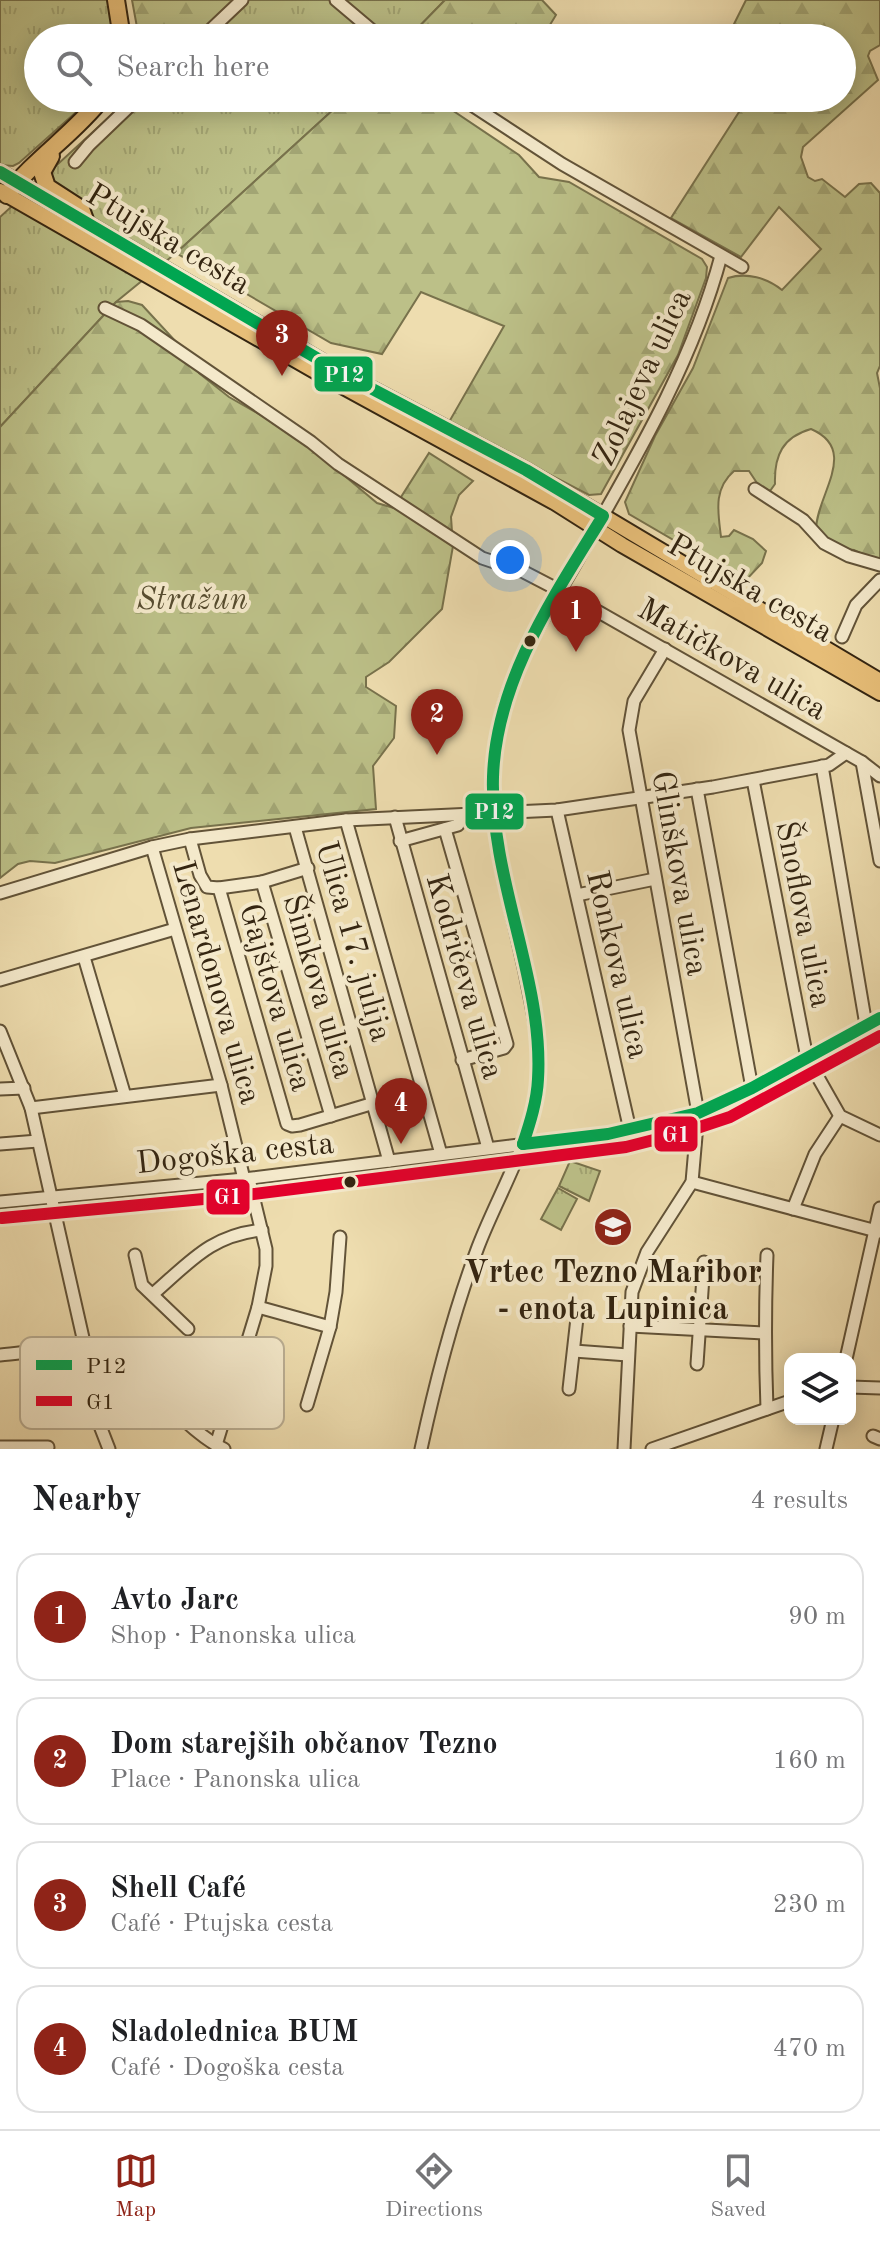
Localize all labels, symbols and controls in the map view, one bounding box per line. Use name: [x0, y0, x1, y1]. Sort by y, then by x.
search box: [24, 24, 856, 112]
icon: search: [52, 46, 96, 90]
text: Search here: [116, 53, 270, 83]
street label: Ptujska cesta: [80, 179, 255, 302]
street label: Zolajeva ulica: [589, 285, 699, 472]
pin: 3: [256, 310, 308, 376]
line badge: P12: [313, 355, 374, 393]
text: P12: [324, 365, 364, 387]
street label: Ptujska cesta: [661, 529, 838, 650]
your location: [490, 540, 530, 580]
park label: Stražun: [136, 585, 248, 617]
pin: 1: [550, 586, 602, 652]
street label: Matičkova ulica: [632, 594, 832, 728]
unlabelled marker: [522, 633, 538, 649]
pin: 2: [411, 689, 463, 755]
street label: Glinškova ulica: [644, 769, 712, 979]
line badge: P12: [464, 792, 525, 831]
text: P12: [474, 802, 514, 824]
street label: Šnoflova ulica: [768, 817, 842, 1011]
street label: Ulica 17. julija: [308, 838, 396, 1046]
street label: Lenardonova ulica: [165, 857, 265, 1108]
street label: Ronkova ulica: [579, 867, 653, 1062]
street label: Kodričeva ulica: [419, 871, 508, 1083]
street label: Šimkova ulica: [276, 889, 364, 1083]
street label: Gajštova ulica: [232, 900, 316, 1095]
pin: 4: [375, 1078, 427, 1144]
line badge: G1: [653, 1115, 699, 1153]
text: G1: [662, 1125, 690, 1147]
street label: Dogoška cesta: [135, 1129, 336, 1181]
unlabelled marker: [342, 1174, 358, 1190]
line badge: G1: [205, 1178, 251, 1216]
text: G1: [214, 1187, 242, 1209]
school or university icon: Vrtec Tezno Maribor - enota Lupinica: [592, 1206, 634, 1248]
place label: Vrtec Tezno Maribor - enota Lupinica: [464, 1258, 762, 1327]
legend: [20, 1337, 284, 1429]
map controls: [784, 1353, 856, 1425]
button: layers: [784, 1353, 856, 1425]
text: P12: [86, 1356, 126, 1378]
text: G1: [86, 1392, 115, 1414]
text: Nearby: [32, 1484, 142, 1518]
text: 4 results: [750, 1488, 848, 1514]
text: Avto Jarc: [110, 1586, 239, 1616]
text: 1: [52, 1604, 68, 1630]
text: 90 m: [788, 1604, 846, 1630]
text: Shop · Panonska ulica: [110, 1623, 356, 1649]
text: Dom starejših občanov Tezno: [110, 1730, 498, 1760]
text: 2: [52, 1748, 68, 1774]
text: 160 m: [773, 1748, 846, 1774]
text: Place · Panonska ulica: [110, 1767, 360, 1793]
text: Shell Café: [110, 1874, 246, 1904]
text: 3: [52, 1892, 68, 1918]
text: 230 m: [773, 1892, 846, 1918]
text: Café · Ptujska cesta: [110, 1911, 333, 1937]
text: Sladolednica BUM: [110, 2018, 358, 2048]
text: 4: [52, 2036, 68, 2062]
text: 470 m: [773, 2036, 846, 2062]
text: Café · Dogoška cesta: [110, 2055, 344, 2081]
tab: Map: [114, 2149, 158, 2224]
tab: Directions: [385, 2149, 483, 2224]
tab: Saved: [710, 2149, 766, 2224]

